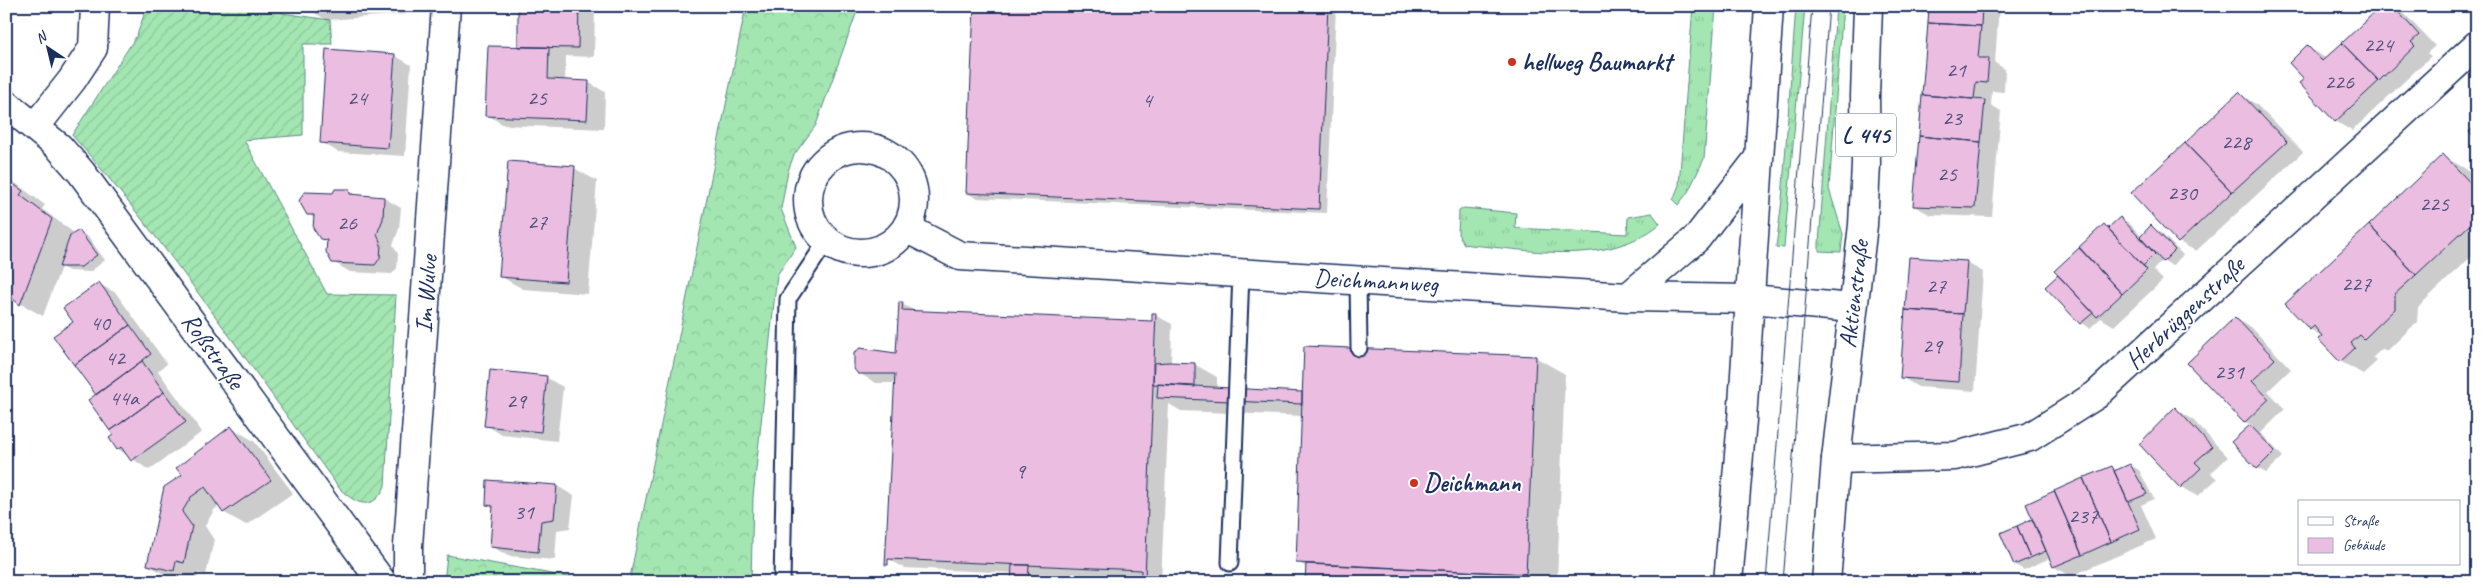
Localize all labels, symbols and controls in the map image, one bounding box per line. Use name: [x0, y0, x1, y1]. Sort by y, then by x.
north arrow: [22, 22, 72, 72]
text: N: [32, 27, 51, 47]
house number: 224: [2363, 31, 2395, 59]
place label: hellweg Baumarkt: [1522, 46, 1675, 78]
marker: hellweg Baumarkt: [1506, 56, 1518, 68]
house number: 21: [1946, 56, 1967, 84]
house number: 226: [2324, 68, 2355, 96]
house number: 24: [347, 84, 369, 112]
house number: 25: [527, 84, 548, 112]
house number: 4: [1142, 86, 1154, 114]
house number: 23: [1942, 104, 1964, 132]
road number: L 445: [1836, 114, 1896, 156]
house number: 228: [2221, 128, 2253, 156]
house number: 25: [1937, 160, 1958, 188]
house number: 230: [2167, 179, 2199, 207]
house number: 225: [2419, 190, 2450, 218]
house number: 27: [527, 208, 548, 236]
house number: 26: [337, 209, 358, 237]
street label: Aktienstraße: [1832, 237, 1877, 350]
street label: Herbrüggenstraße: [2119, 248, 2253, 376]
street label: Im Wulve: [407, 252, 445, 334]
street label: Deichmannweg: [1313, 262, 1440, 300]
house number: 227: [2341, 270, 2372, 298]
house number: 27: [1926, 272, 1947, 300]
street label: Roßstraße: [175, 306, 253, 397]
house number: 40: [90, 309, 112, 337]
house number: 29: [1922, 332, 1944, 360]
house number: 42: [105, 344, 127, 372]
house number: 231: [2214, 358, 2245, 386]
house number: 44a: [109, 384, 140, 412]
house number: 29: [506, 387, 528, 415]
house number: 9: [1015, 457, 1027, 485]
place label: Deichmann: [1424, 467, 1521, 499]
marker: Deichmann: [1408, 477, 1420, 489]
house number: 31: [514, 498, 535, 526]
legend: [2298, 500, 2460, 566]
house number: 237: [2068, 502, 2099, 530]
text: Straße: [2343, 512, 2379, 531]
text: Gebäude: [2343, 536, 2386, 555]

